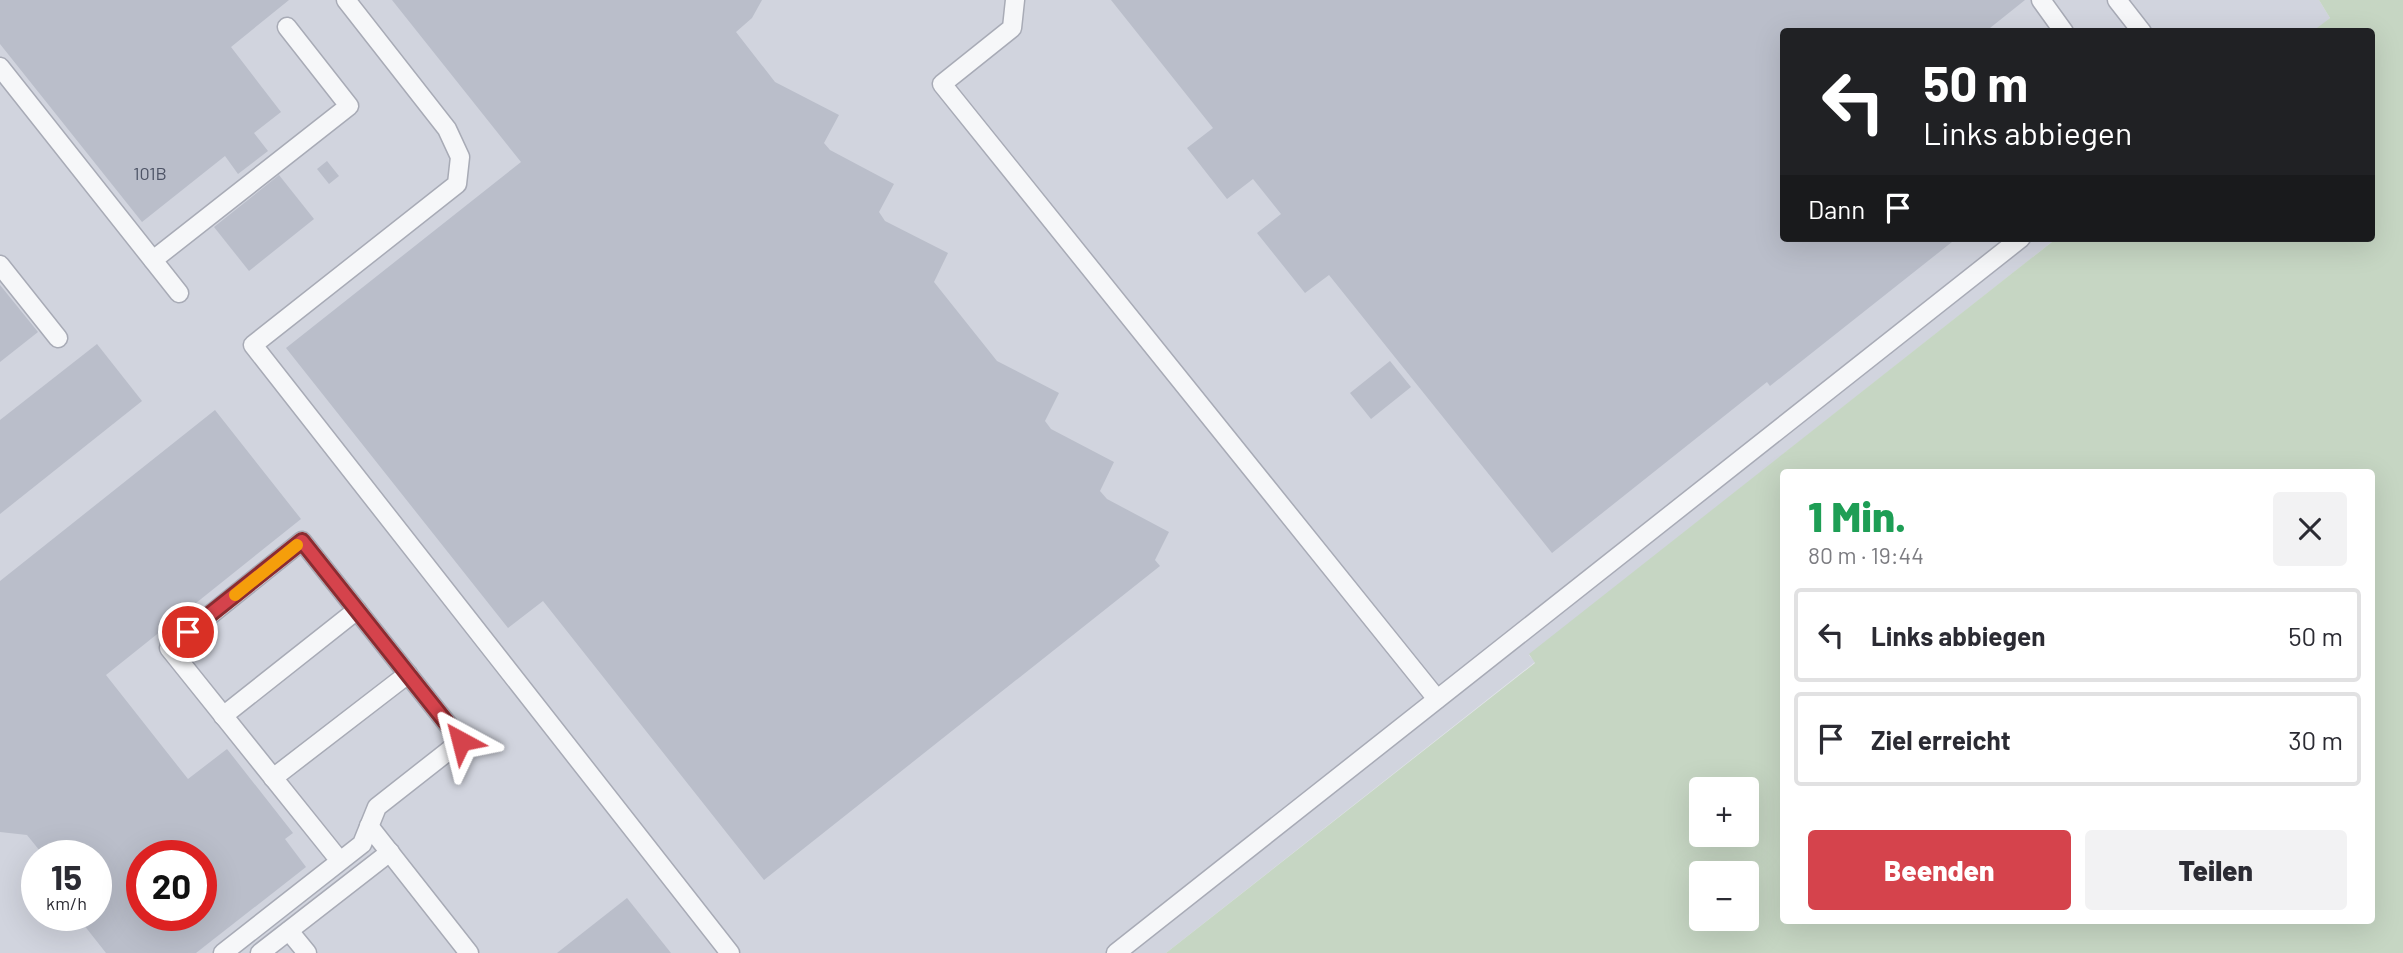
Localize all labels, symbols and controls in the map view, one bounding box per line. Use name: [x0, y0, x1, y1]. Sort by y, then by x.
text: 50 m: [1923, 53, 2028, 112]
icon: left: [1808, 56, 1899, 147]
text: Links abbiegen: [1923, 113, 2132, 151]
house number: 101B: [133, 162, 167, 184]
icon: arrive: [1879, 189, 1917, 227]
text: Dann: [1808, 193, 1865, 224]
text: 1 Min.: [1808, 490, 1906, 540]
button: close: [2273, 492, 2347, 566]
text: 80 m · 19:44: [1808, 541, 1924, 569]
pin: [158, 602, 218, 662]
icon: arrive: [169, 613, 207, 651]
icon: left: [1812, 616, 1850, 654]
text: Links abbiegen: [1871, 620, 2045, 651]
text: 50 m: [2288, 620, 2343, 651]
position arrow: [424, 704, 498, 778]
icon: arrive: [1812, 720, 1850, 758]
text: Ziel erreicht: [1871, 724, 2011, 755]
text: 30 m: [2288, 724, 2343, 755]
map controls: [1689, 777, 1759, 931]
button: +: [1689, 777, 1759, 847]
button: Beenden: [1808, 830, 2071, 910]
button: Teilen: [2085, 830, 2347, 910]
speed limit sign: 20: [126, 840, 217, 931]
text: 15: [51, 855, 82, 897]
button: −: [1689, 861, 1759, 931]
text: km/h: [46, 892, 87, 914]

